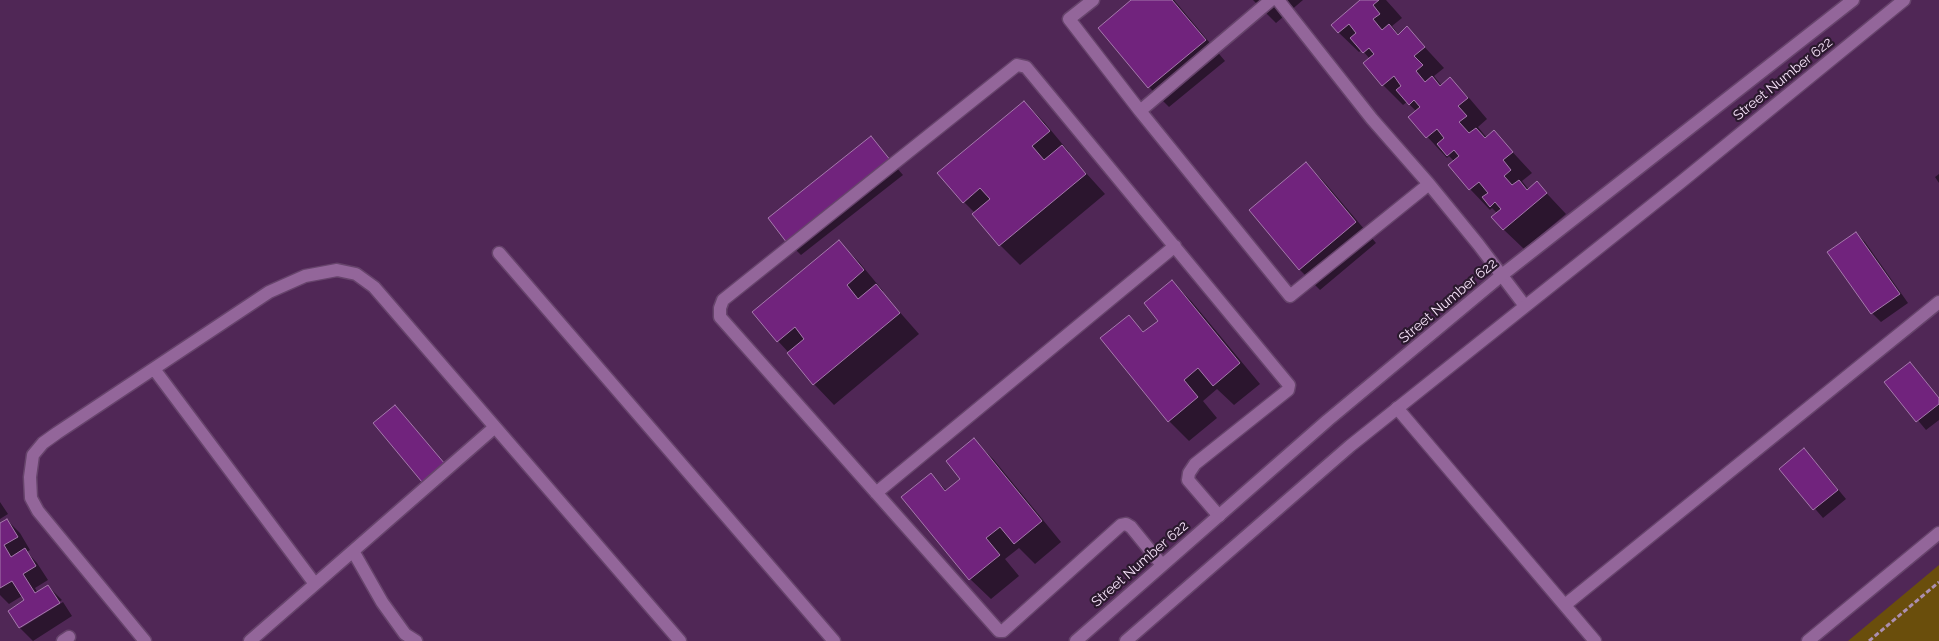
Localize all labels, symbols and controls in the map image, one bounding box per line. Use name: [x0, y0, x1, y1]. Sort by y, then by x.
street label: Street Number 622: [1730, 34, 1836, 124]
street label: Street Number 622: [1396, 255, 1500, 347]
street label: Street Number 622: [1088, 517, 1192, 611]

